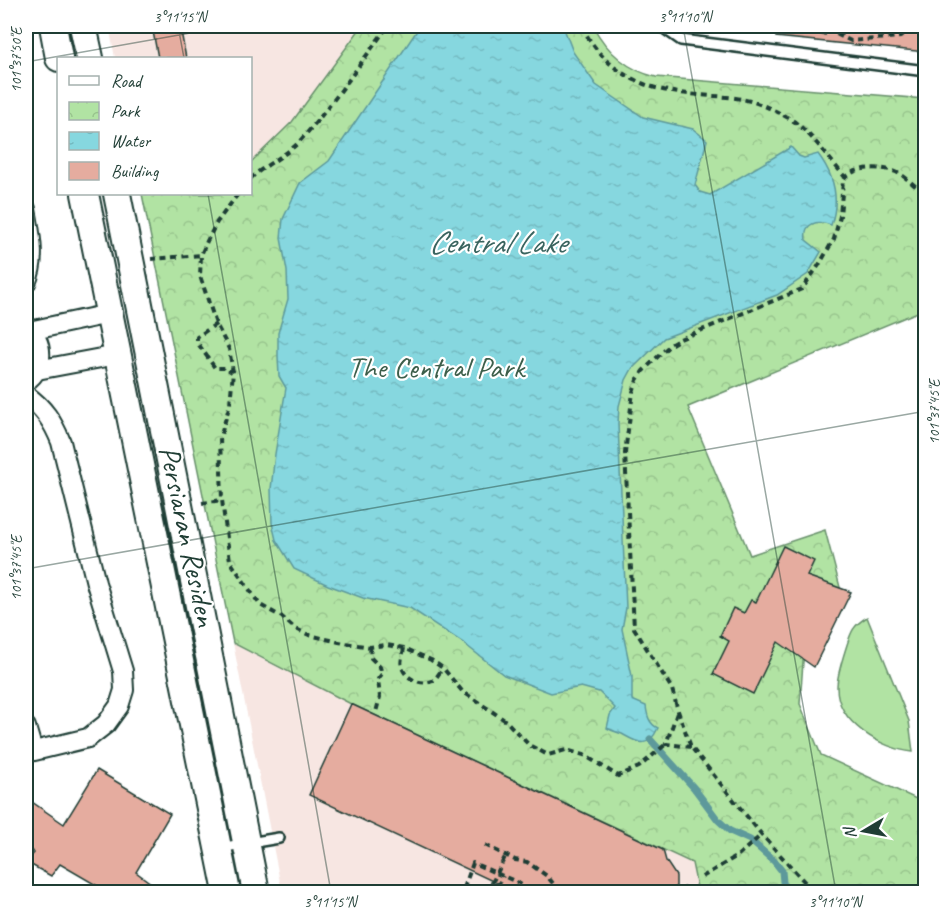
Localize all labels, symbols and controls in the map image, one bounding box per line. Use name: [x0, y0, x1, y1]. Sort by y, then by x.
text: 3°11'15"N: [154, 8, 209, 27]
text: 3°11'10"N: [659, 8, 714, 27]
text: 101°37'50"E: [7, 26, 26, 92]
legend: [57, 57, 252, 195]
text: Road: [111, 70, 144, 92]
text: Park: [111, 100, 141, 122]
text: Water: [111, 130, 152, 152]
text: Building: [111, 160, 160, 182]
water label: Central Lake: [429, 222, 570, 263]
park label: The Central Park: [348, 348, 526, 386]
text: 101°37'45"E: [925, 378, 944, 444]
street label: Persiaran Residen: [150, 442, 226, 631]
text: 101°37'45"E: [7, 534, 26, 600]
north arrow: [834, 801, 894, 861]
text: N: [839, 824, 861, 840]
text: 3°11'15"N: [304, 893, 359, 912]
text: 3°11'10"N: [809, 893, 864, 912]

